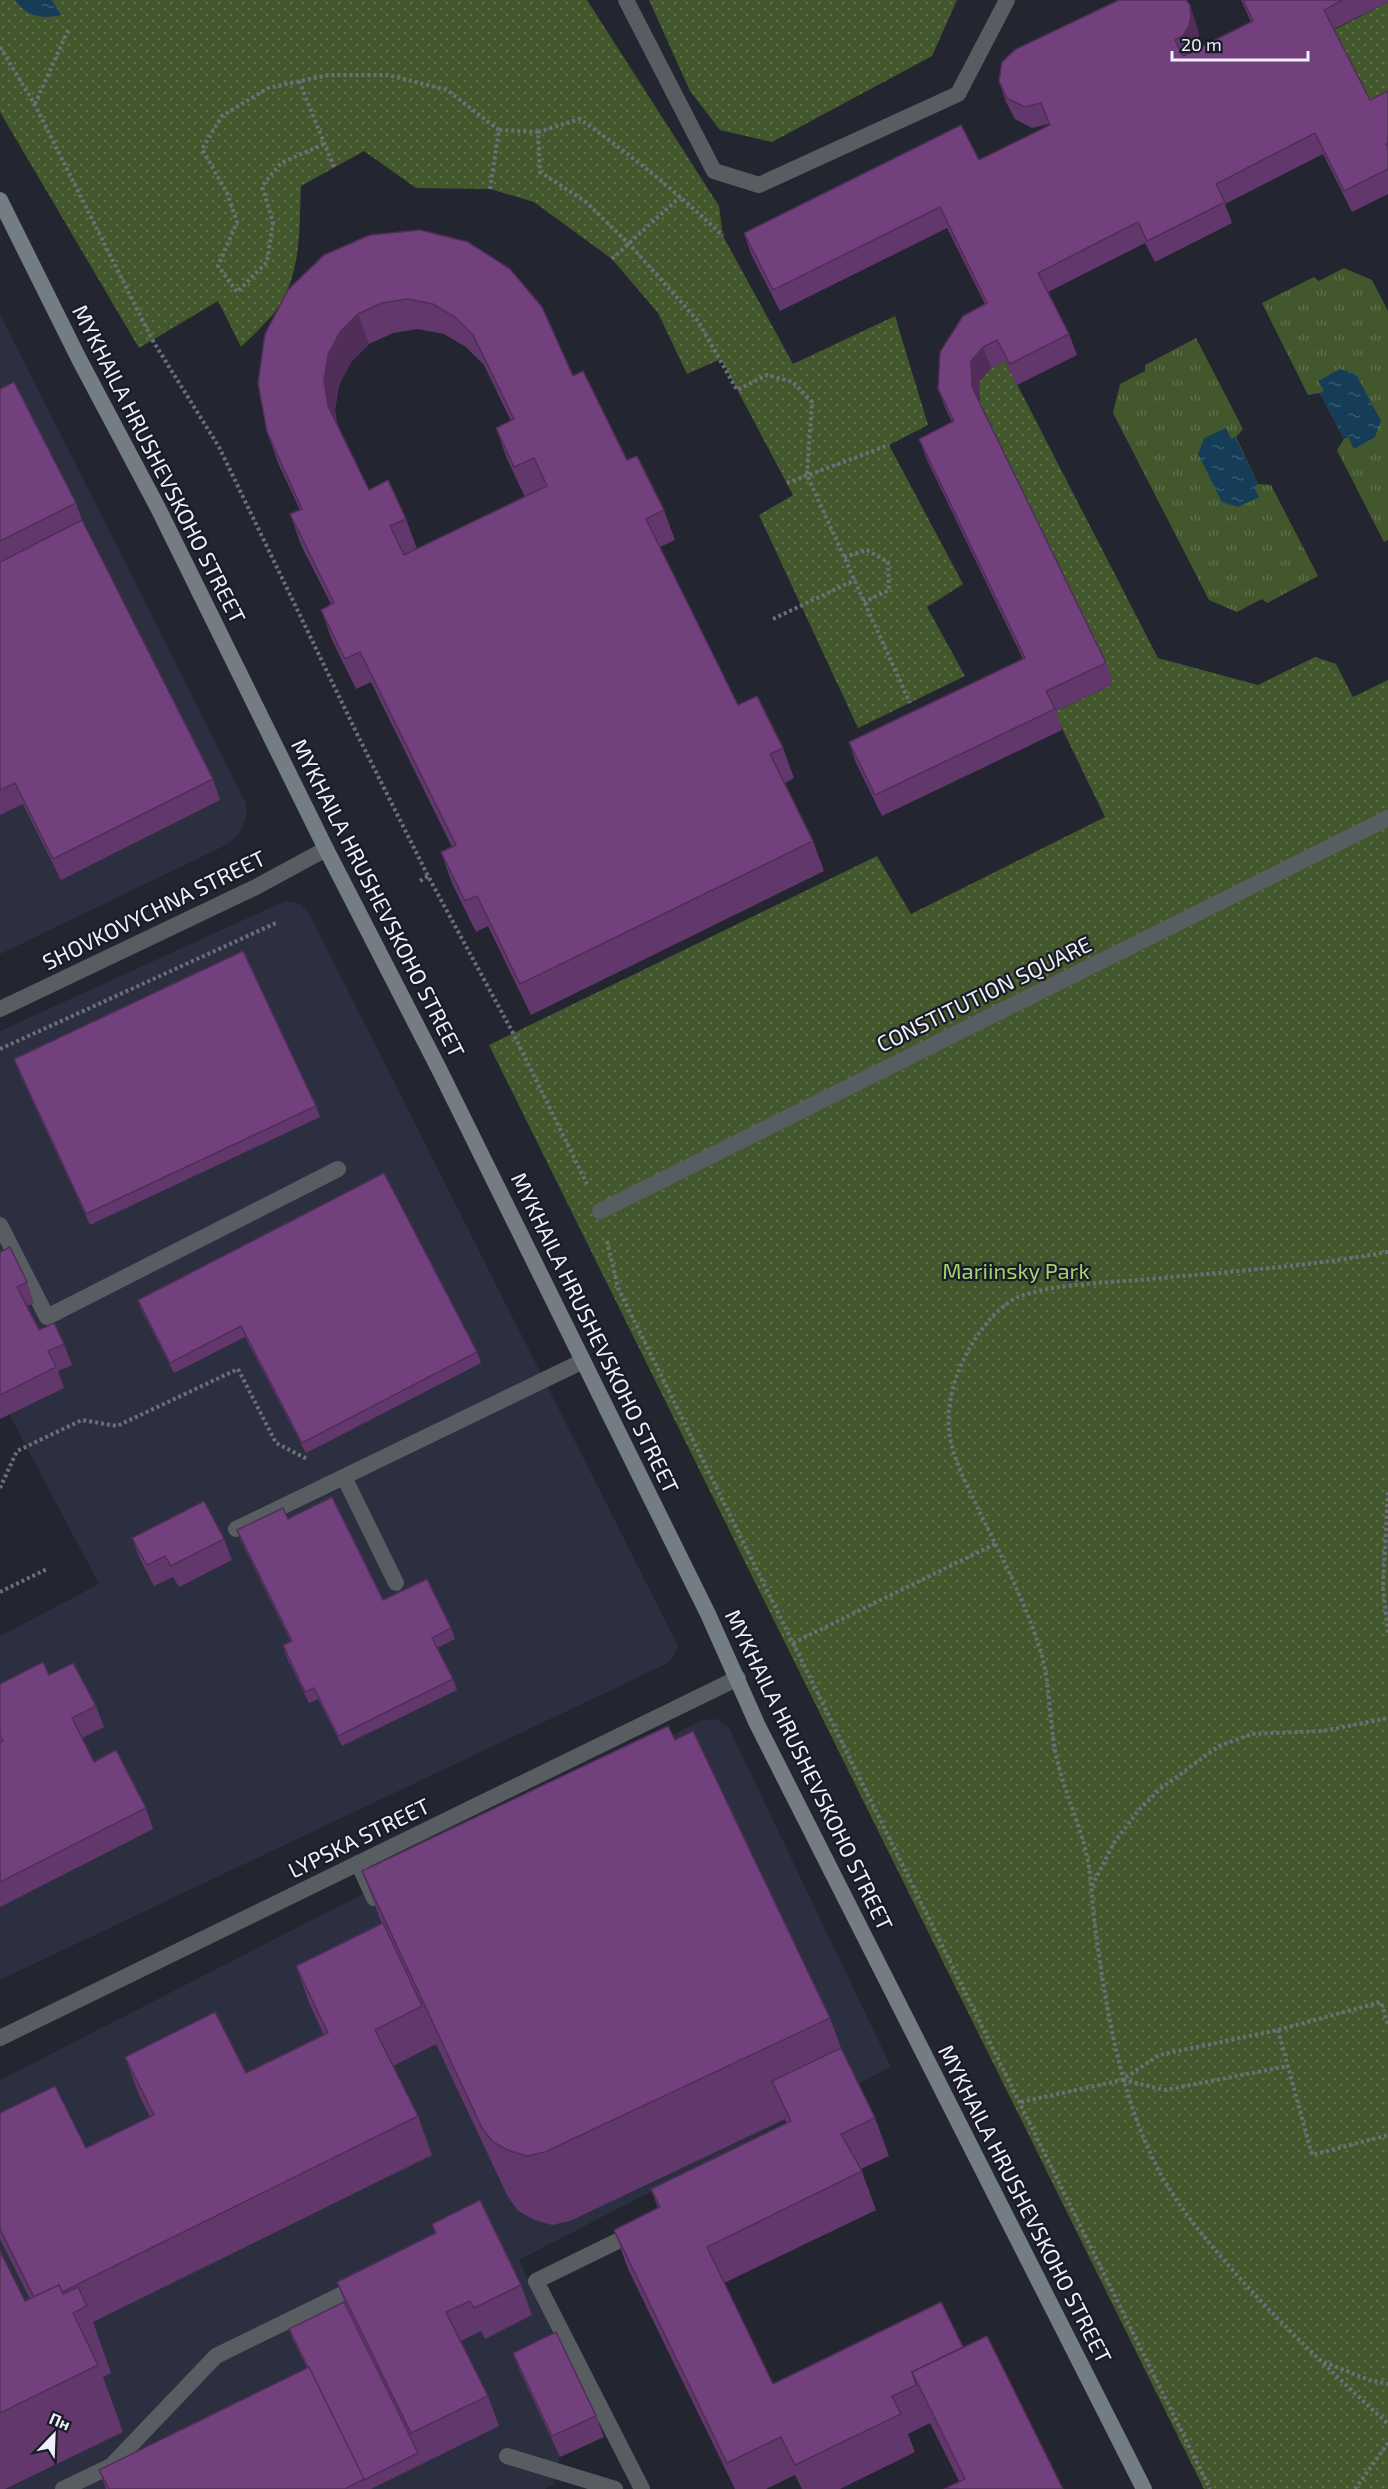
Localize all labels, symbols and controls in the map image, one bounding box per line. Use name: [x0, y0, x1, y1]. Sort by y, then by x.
scale bar: [1172, 24, 1308, 62]
text: 20 m: [1181, 33, 1222, 55]
street label: MYKHAILA HRUSHEVSKOHO STREET: [68, 300, 252, 627]
street label: MYKHAILA HRUSHEVSKOHO STREET: [287, 734, 471, 1061]
street label: SHOVKOVYCHNA STREET: [38, 844, 269, 974]
street label: CONSTITUTION SQUARE: [872, 930, 1096, 1057]
street label: MYKHAILA HRUSHEVSKOHO STREET: [507, 1168, 685, 1498]
park label: Mariinsky Park: [942, 1257, 1090, 1283]
street label: MYKHAILA HRUSHEVSKOHO STREET: [721, 1605, 899, 1935]
street label: LYPSKA STREET: [284, 1791, 434, 1883]
street label: MYKHAILA HRUSHEVSKOHO STREET: [934, 2040, 1118, 2367]
north arrow: [24, 2405, 84, 2465]
text: Пн: [47, 2408, 73, 2434]

